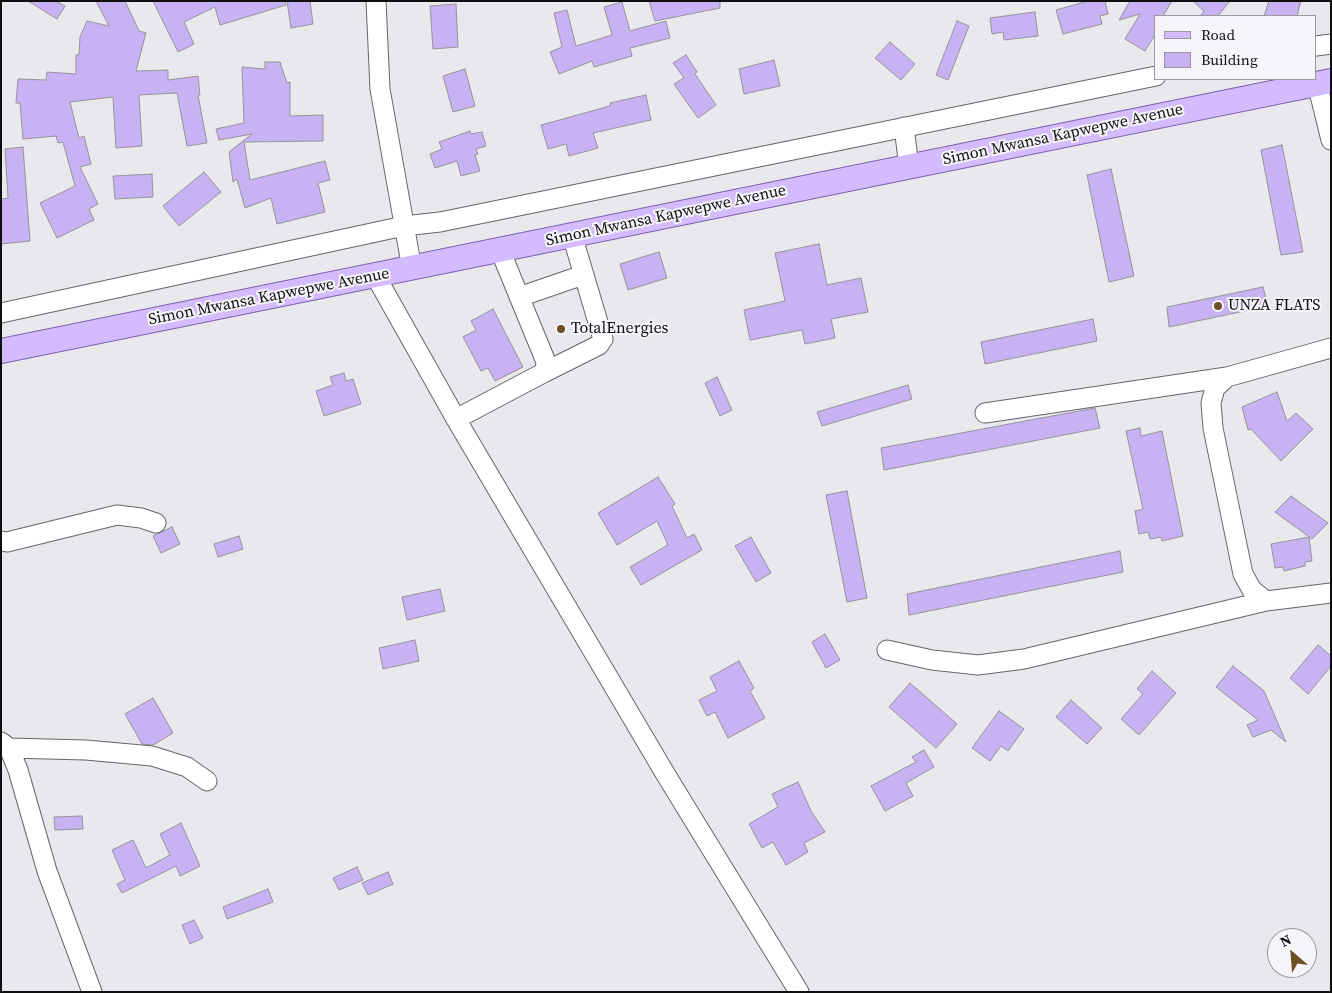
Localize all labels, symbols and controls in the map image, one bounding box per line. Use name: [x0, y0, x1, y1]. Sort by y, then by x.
legend: [1154, 15, 1317, 80]
text: Road: [1201, 24, 1235, 45]
text: Building: [1201, 49, 1258, 70]
street label: Simon Mwansa Kapwepwe Avenue: [941, 100, 1185, 170]
street label: Simon Mwansa Kapwepwe Avenue: [544, 181, 788, 251]
street label: Simon Mwansa Kapwepwe Avenue: [147, 264, 391, 330]
place label: UNZA FLATS: [1228, 296, 1321, 316]
marker: UNZA FLATS: [1212, 300, 1224, 312]
place label: TotalEnergies: [571, 319, 669, 339]
marker: TotalEnergies: [555, 323, 567, 335]
north arrow: [1267, 928, 1317, 978]
text: N: [1277, 929, 1295, 952]

